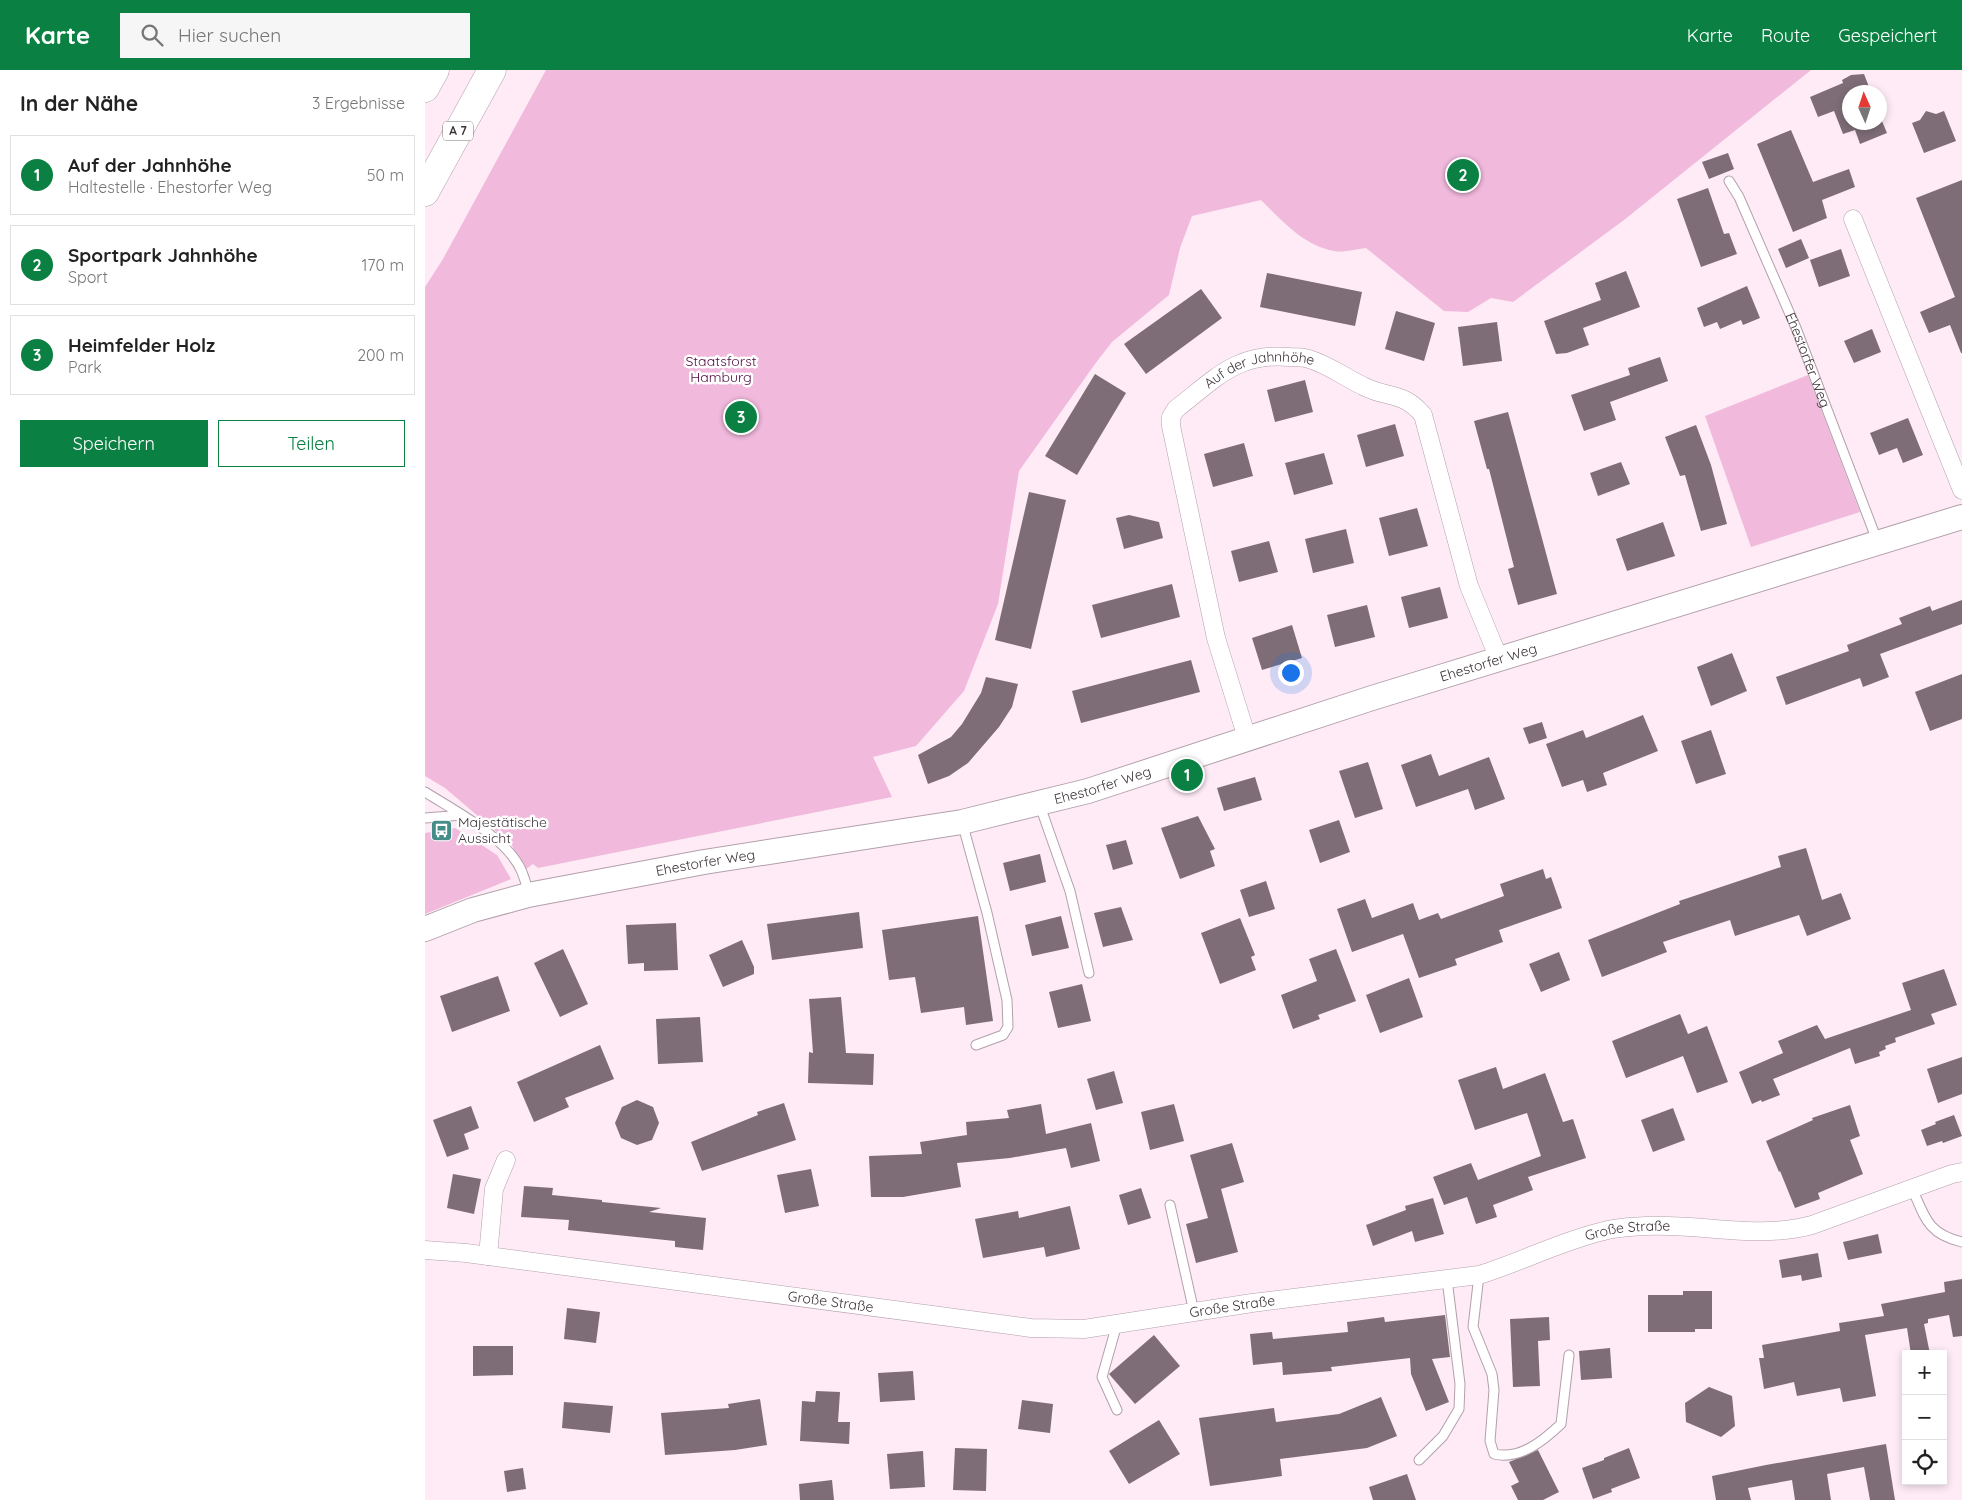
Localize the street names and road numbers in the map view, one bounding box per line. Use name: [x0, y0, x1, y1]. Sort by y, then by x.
road number: A 7: [443, 121, 473, 140]
street label: Ehestorfer Weg: [1781, 310, 1835, 410]
street label: Auf der Jahnhöhe: [1200, 347, 1317, 392]
street label: Ehestorfer Weg: [1438, 639, 1539, 686]
street label: Ehestorfer Weg: [1052, 762, 1153, 808]
street label: Ehestorfer Weg: [654, 845, 756, 880]
street label: Große Straße: [1583, 1217, 1671, 1245]
street label: Große Straße: [787, 1287, 875, 1316]
street label: Große Straße: [1188, 1291, 1276, 1322]

